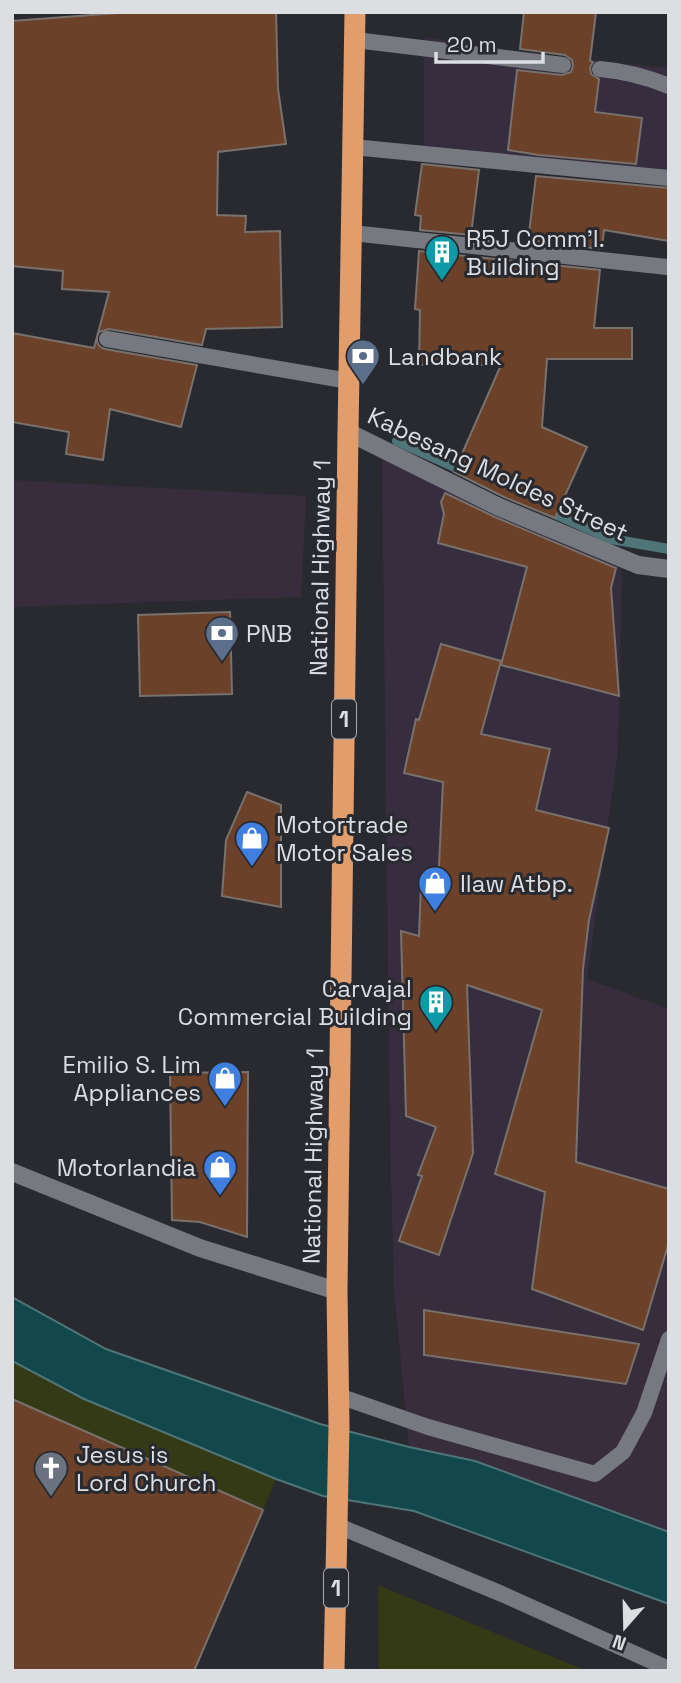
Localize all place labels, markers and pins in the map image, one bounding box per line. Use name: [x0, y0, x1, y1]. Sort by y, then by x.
place label: R5J Comm'l. Building: [466, 223, 605, 282]
building icon: R5J Comm'l. Building: [423, 233, 461, 282]
bank icon: Landbank: [344, 337, 382, 386]
place label: Landbank: [388, 341, 502, 372]
bank icon: PNB: [203, 614, 241, 663]
place label: PNB: [246, 618, 292, 649]
place label: Motortrade Motor Sales: [276, 809, 413, 868]
shop icon: Motortrade Motor Sales: [233, 819, 271, 868]
shop icon: Ilaw Atbp.: [416, 864, 454, 913]
place label: Ilaw Atbp.: [460, 868, 573, 899]
place label: Carvajal Commercial Building: [178, 973, 412, 1032]
building icon: Carvajal Commercial Building: [417, 983, 455, 1032]
place label: Emilio S. Lim Appliances: [62, 1049, 201, 1108]
shop icon: Emilio S. Lim Appliances: [206, 1059, 244, 1108]
shop icon: Motorlandia: [201, 1148, 239, 1197]
place label: Motorlandia: [57, 1152, 196, 1183]
place label: Jesus is Lord Church: [76, 1439, 216, 1498]
church icon: Jesus is Lord Church: [32, 1449, 70, 1498]

